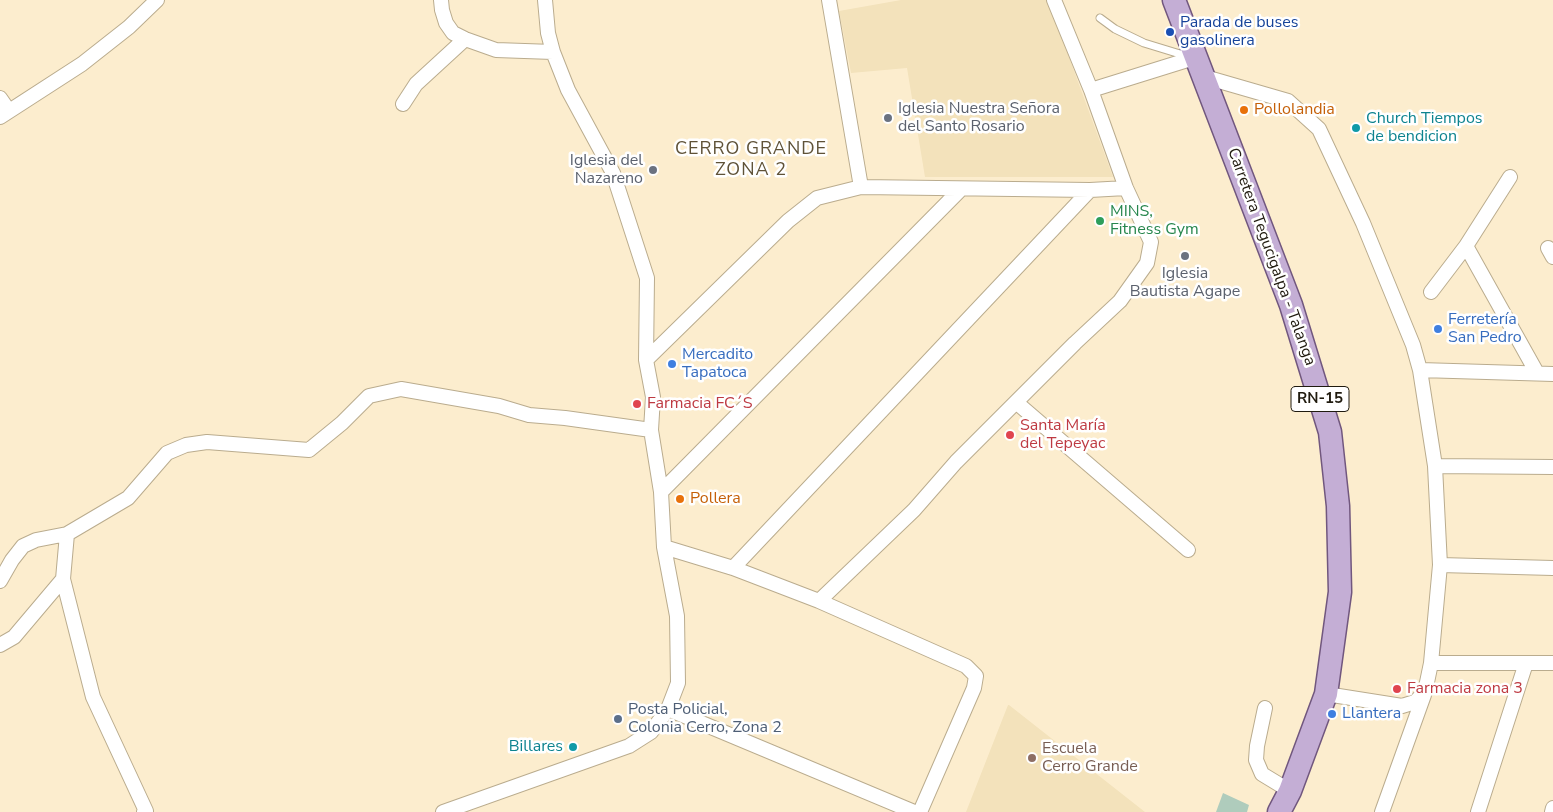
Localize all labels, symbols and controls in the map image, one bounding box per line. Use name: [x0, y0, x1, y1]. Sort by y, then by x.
place label: Parada de buses gasolinera: [1180, 13, 1298, 51]
marker: Parada de buses gasolinera: [1164, 26, 1176, 38]
place label: Iglesia Nuestra Señora del Santo Rosario: [898, 99, 1060, 137]
place label: Pollolandia: [1254, 100, 1335, 120]
marker: Pollolandia: [1238, 104, 1250, 116]
place label: Church Tiempos de bendicion: [1366, 109, 1483, 147]
marker: Iglesia Nuestra Señora del Santo Rosario: [882, 112, 894, 124]
marker: Church Tiempos de bendicion: [1350, 122, 1362, 134]
district label: CERRO GRANDE ZONA 2: [673, 139, 829, 182]
street label: Carretera Tegucigalpa - Talanga: [1223, 146, 1319, 368]
place label: Iglesia del Nazareno: [570, 151, 643, 189]
marker: Iglesia del Nazareno: [647, 164, 659, 176]
place label: MINS, Fitness Gym: [1110, 202, 1199, 240]
marker: MINS, Fitness Gym: [1094, 215, 1106, 227]
marker: Iglesia Bautista Agape: [1179, 250, 1191, 262]
place label: Iglesia Bautista Agape: [1130, 264, 1240, 302]
place label: Ferretería San Pedro: [1448, 310, 1522, 348]
marker: Ferretería San Pedro: [1432, 323, 1444, 335]
place label: Mercadito Tapatoca: [682, 345, 753, 383]
marker: Mercadito Tapatoca: [666, 358, 678, 370]
road number: RN-15: [1291, 386, 1349, 412]
place label: Farmacia FC´S: [647, 394, 753, 414]
marker: Farmacia FC´S: [631, 398, 643, 410]
place label: Santa María del Tepeyac: [1020, 416, 1106, 454]
marker: Santa María del Tepeyac: [1004, 429, 1016, 441]
place label: Pollera: [690, 489, 741, 509]
marker: Pollera: [674, 493, 686, 505]
place label: Farmacia zona 3: [1407, 679, 1523, 699]
marker: Farmacia zona 3: [1391, 683, 1403, 695]
place label: Posta Policial, Colonia Cerro, Zona 2: [628, 700, 782, 738]
place label: Llantera: [1342, 704, 1401, 724]
marker: Llantera: [1326, 708, 1338, 720]
marker: Posta Policial, Colonia Cerro, Zona 2: [612, 713, 624, 725]
place label: Billares: [509, 737, 563, 757]
place label: Escuela Cerro Grande: [1042, 739, 1138, 777]
marker: Billares: [567, 741, 579, 753]
marker: Escuela Cerro Grande: [1026, 752, 1038, 764]

